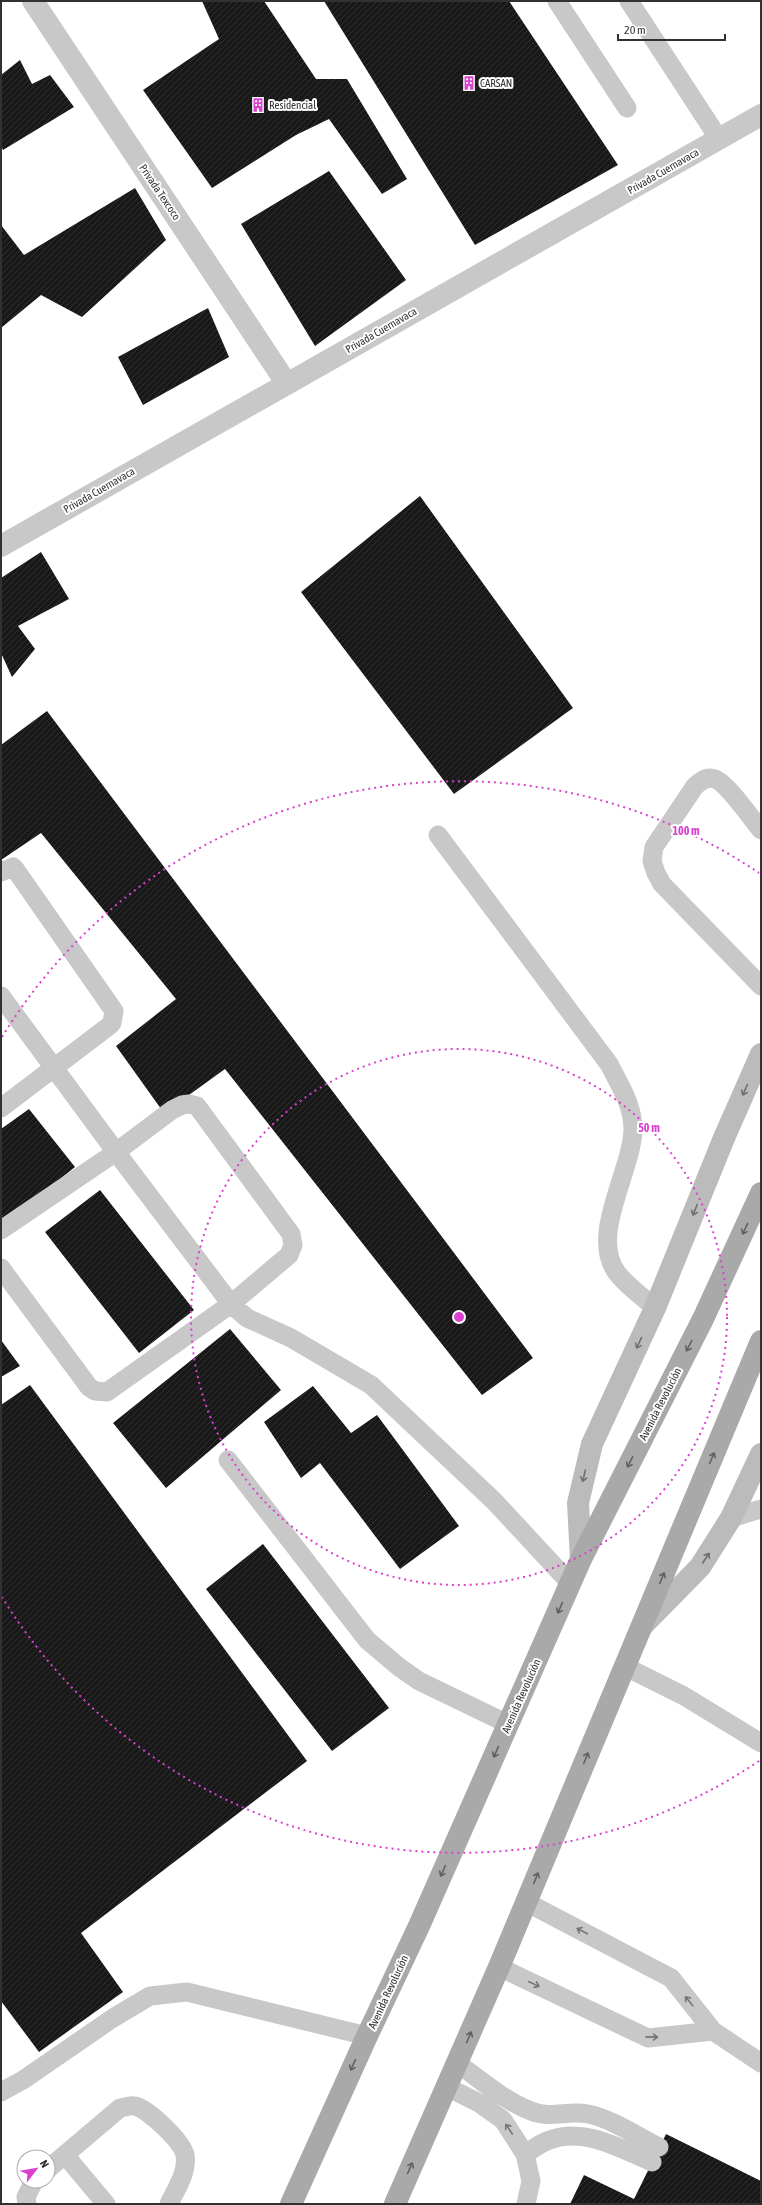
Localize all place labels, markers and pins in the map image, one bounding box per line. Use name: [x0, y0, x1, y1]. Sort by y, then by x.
building icon: CARSAN: [461, 75, 477, 91]
place label: CARSAN: [480, 77, 512, 89]
building icon: Residencial: [250, 97, 266, 113]
place label: Residencial: [269, 99, 316, 111]
centre of rings: [452, 1310, 466, 1324]

